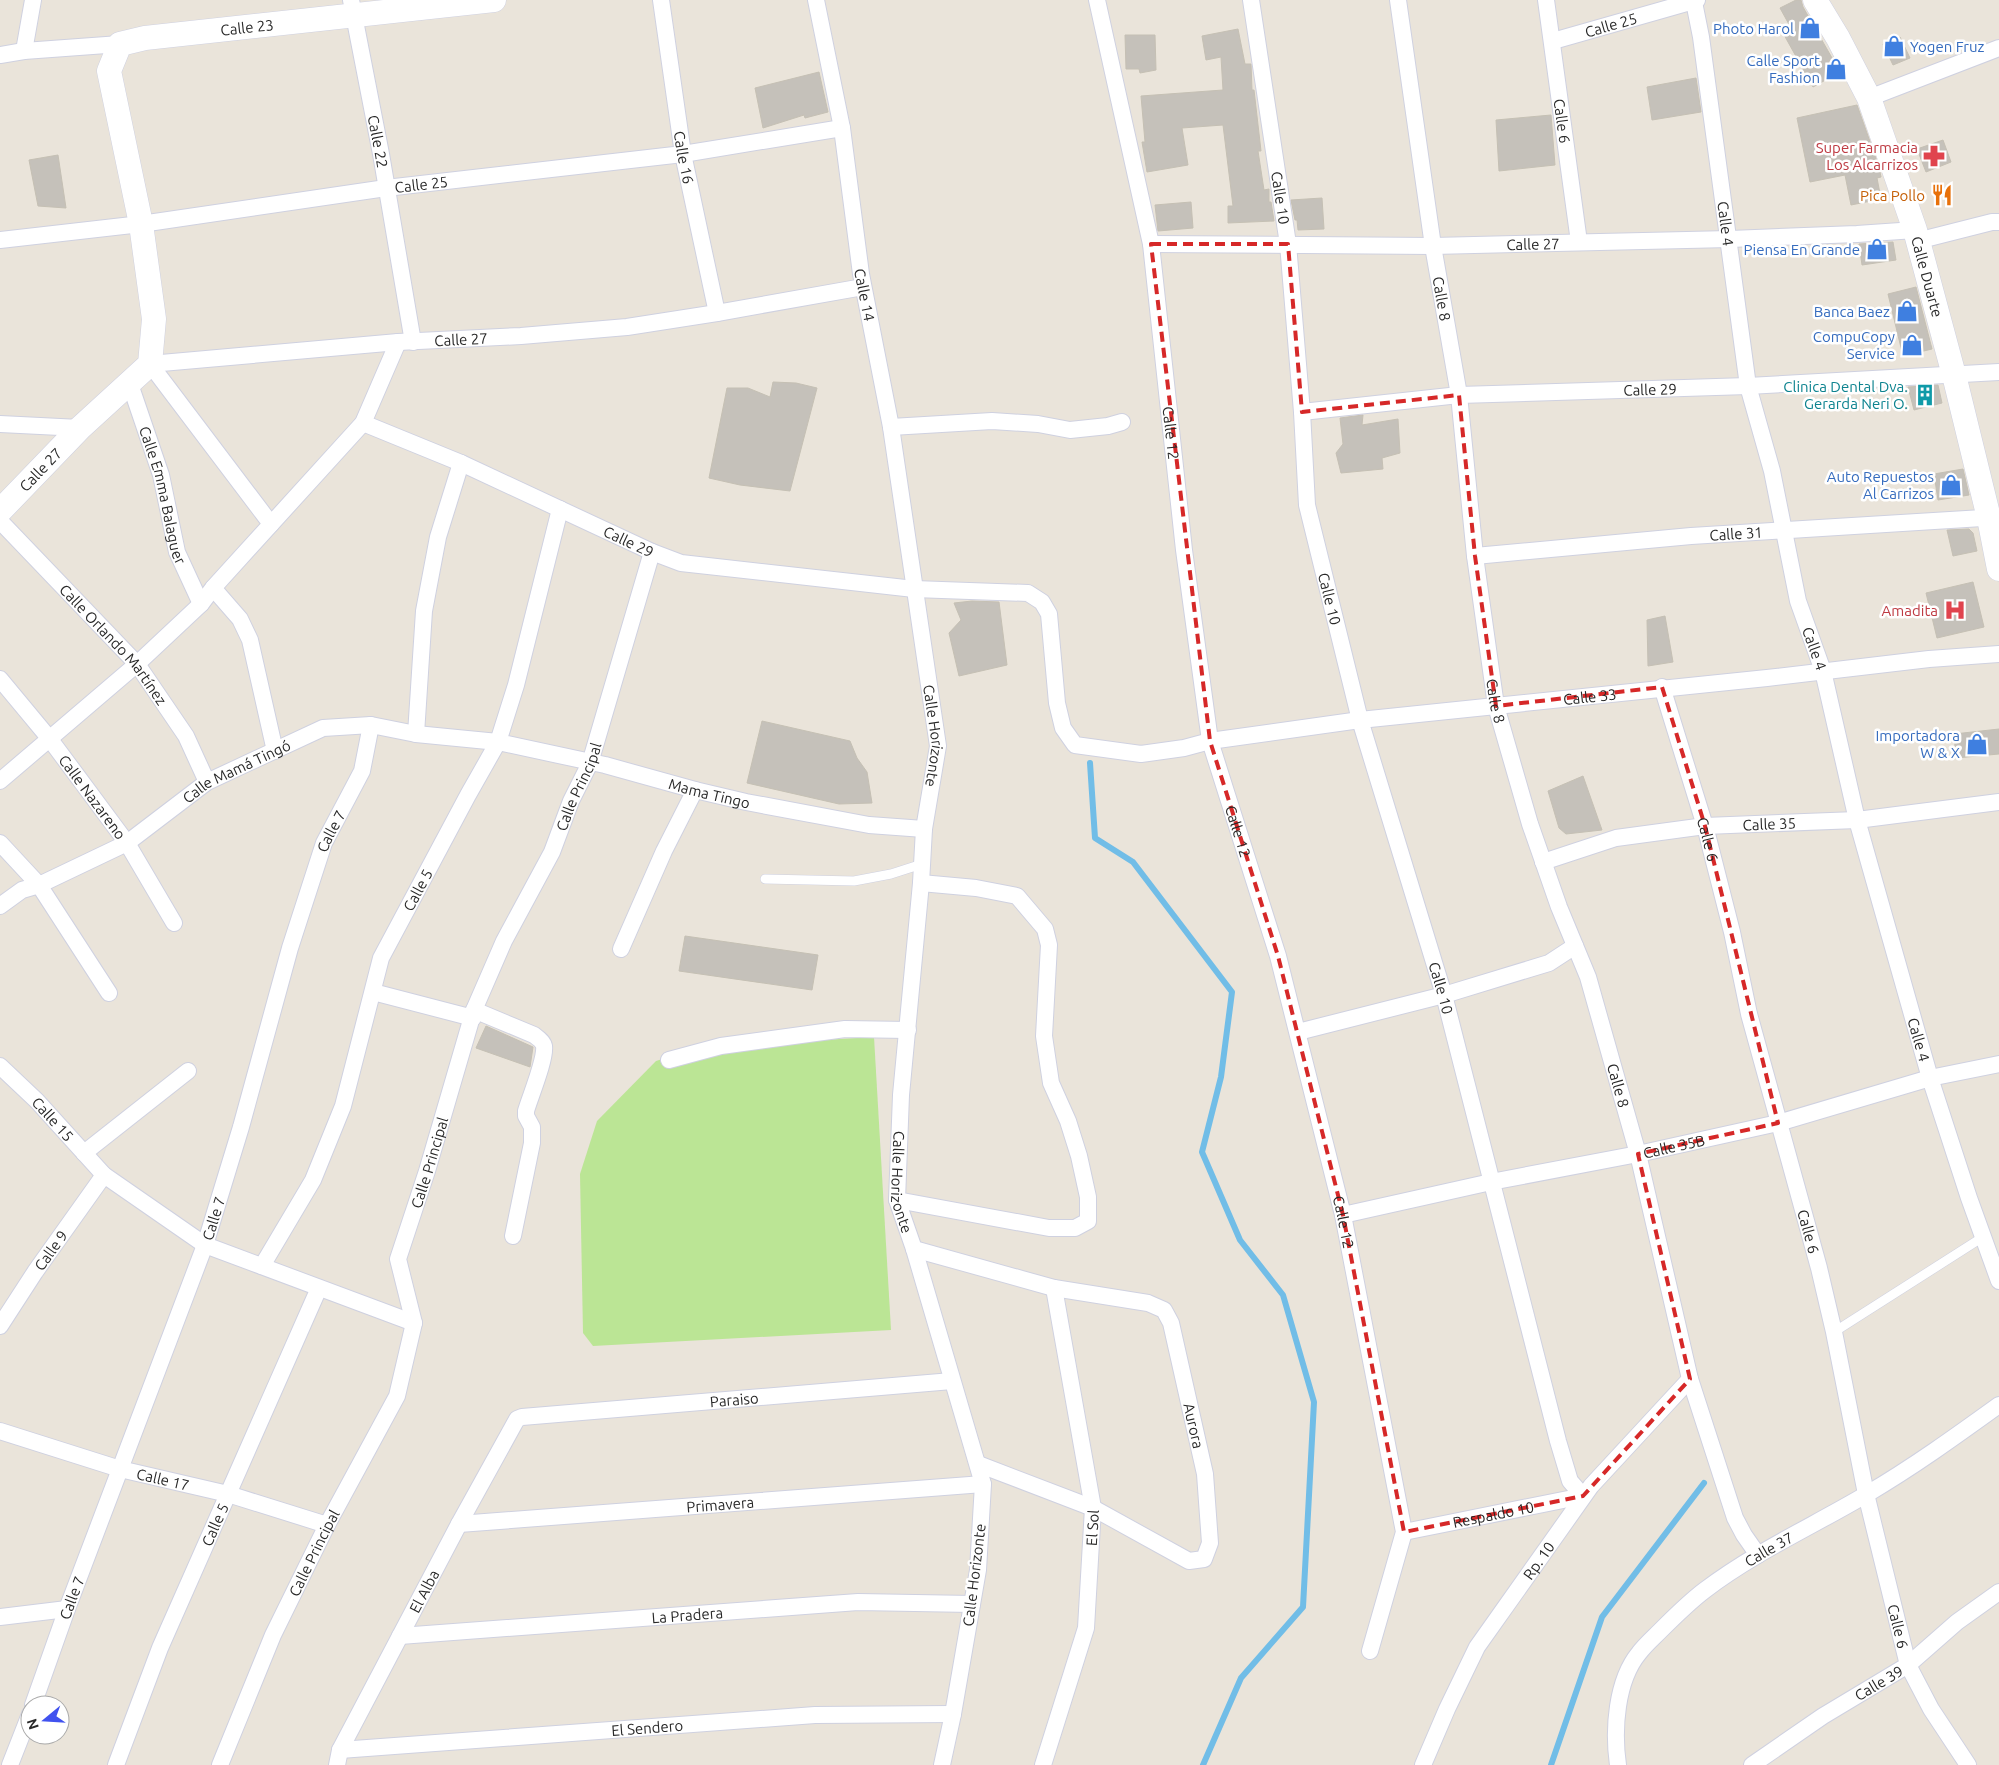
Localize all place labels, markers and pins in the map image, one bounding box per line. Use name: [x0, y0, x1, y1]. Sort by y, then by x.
shop icon: Photo Harol: [1797, 15, 1823, 41]
place label: Photo Harol: [1713, 20, 1794, 37]
shop icon: Yogen Fruz: [1881, 33, 1907, 59]
place label: Yogen Fruz: [1910, 38, 1985, 55]
place label: Calle Sport Fashion: [1747, 52, 1820, 86]
shop icon: Calle Sport Fashion: [1823, 56, 1849, 82]
place label: Super Farmacia Los Alcarrizos: [1816, 139, 1918, 173]
pharmacy icon: Super Farmacia Los Alcarrizos: [1921, 143, 1947, 169]
restaurant icon: Pica Pollo: [1929, 182, 1955, 208]
place label: Pica Pollo: [1860, 187, 1925, 204]
shop icon: Piensa En Grande: [1864, 236, 1890, 262]
place label: Piensa En Grande: [1744, 241, 1860, 258]
shop icon: Banca Baez: [1894, 298, 1920, 324]
place label: Banca Baez: [1814, 303, 1890, 320]
place label: CompuCopy Service: [1813, 328, 1895, 362]
shop icon: CompuCopy Service: [1899, 332, 1925, 358]
place label: Clinica Dental Dva. Gerarda Neri O.: [1783, 378, 1908, 412]
building icon: Clinica Dental Dva. Gerarda Neri O.: [1912, 382, 1938, 408]
place label: Auto Repuestos Al Carrizos: [1827, 468, 1934, 502]
shop icon: Auto Repuestos Al Carrizos: [1938, 472, 1964, 498]
hospital icon: Amadita: [1942, 597, 1968, 623]
place label: Amadita: [1882, 602, 1938, 619]
place label: Importadora W & X: [1875, 727, 1960, 761]
shop icon: Importadora W & X: [1964, 731, 1990, 757]

